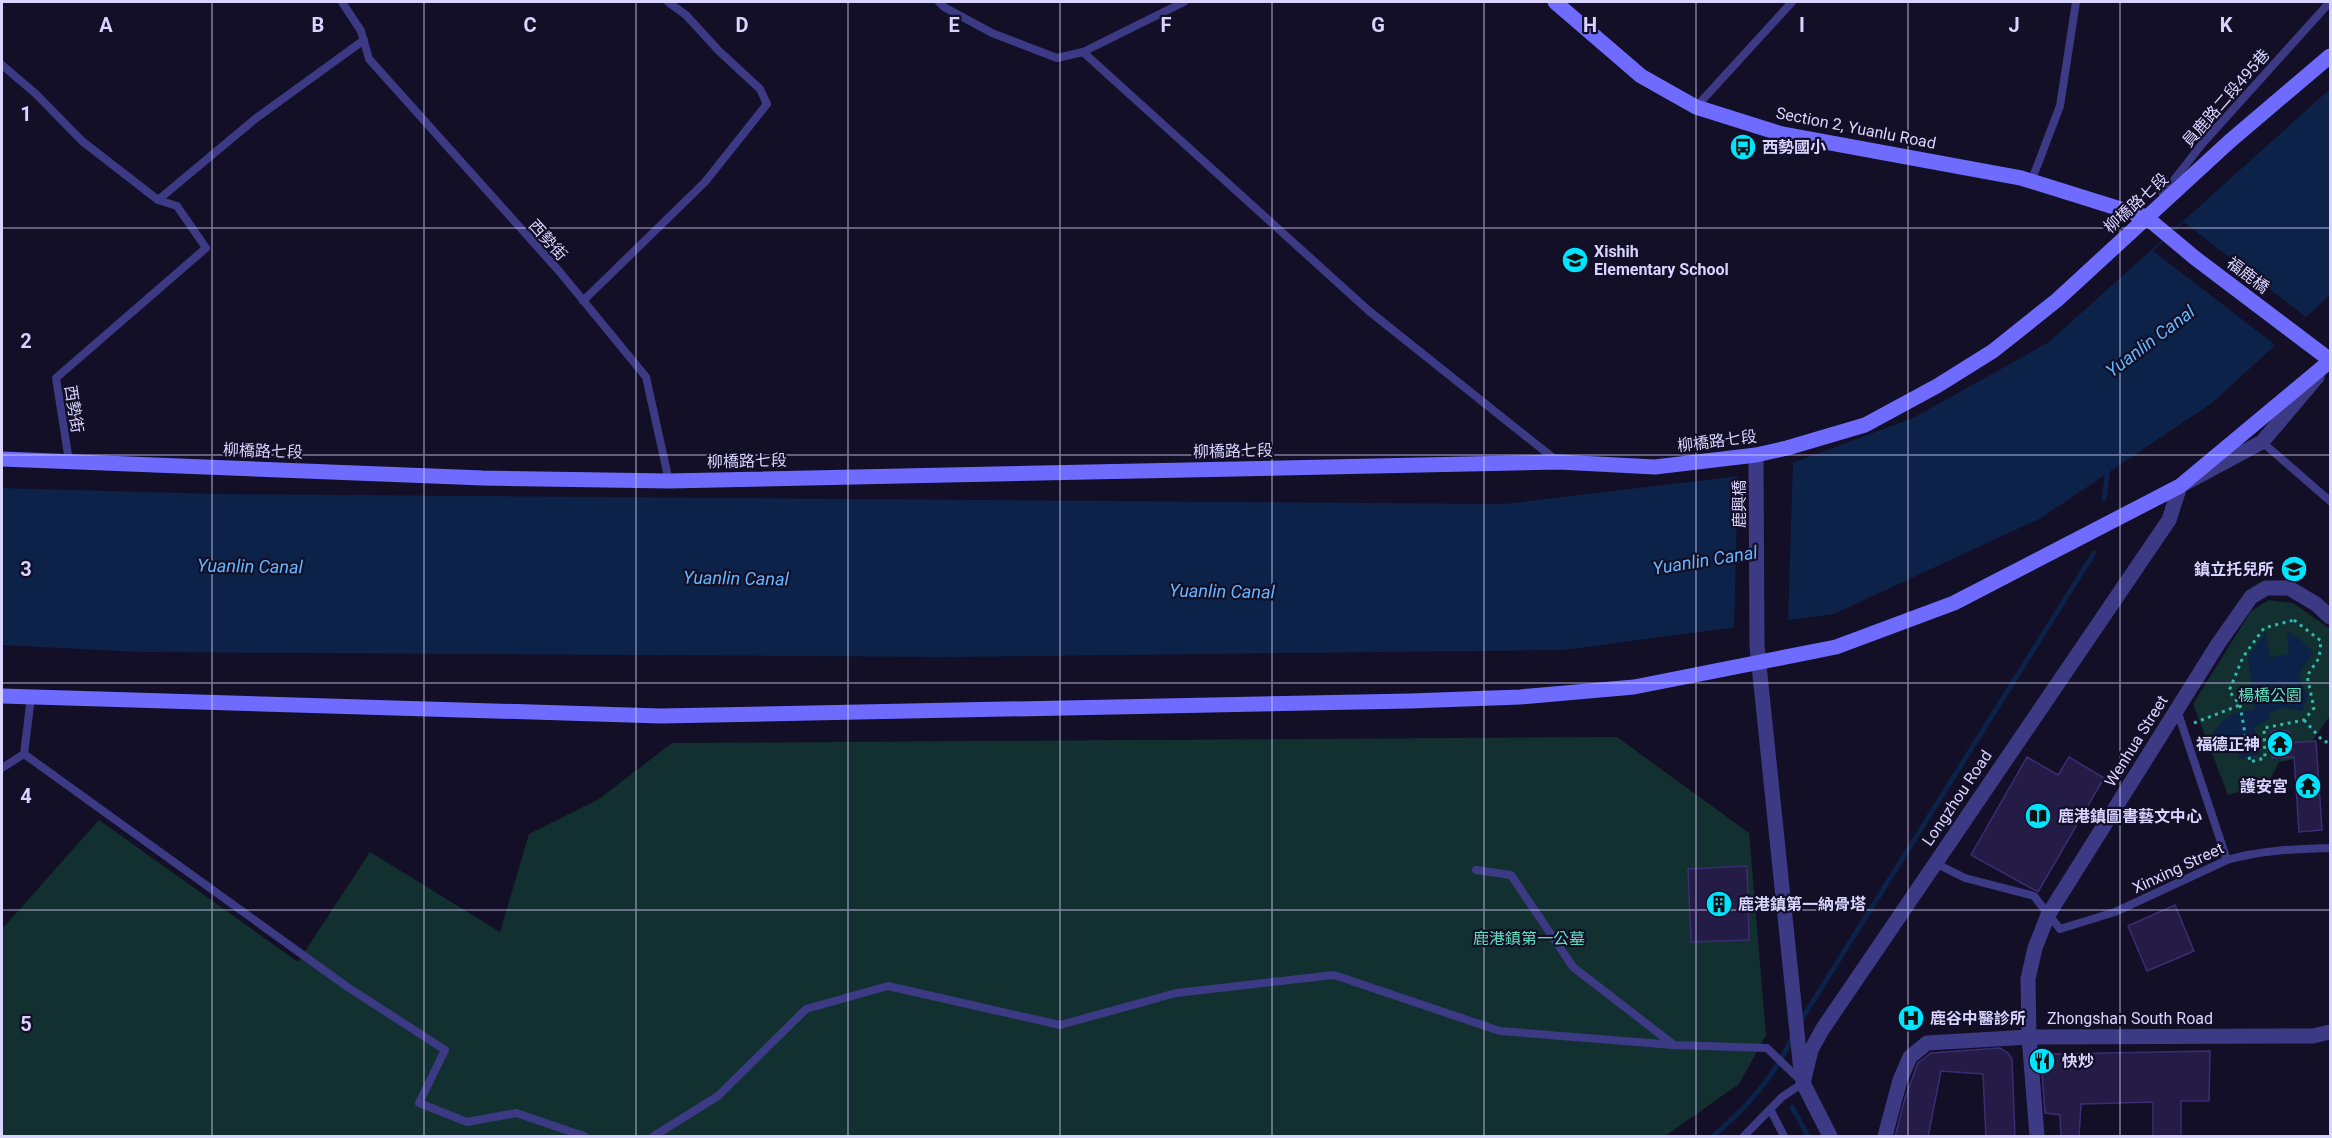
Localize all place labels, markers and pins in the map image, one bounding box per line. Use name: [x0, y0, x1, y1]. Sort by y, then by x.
bus stop icon: 西勢國小: [1728, 132, 1758, 162]
place label: 西勢國小: [1762, 138, 1826, 157]
place label: Xishih Elementary School: [1594, 242, 1729, 279]
school or university icon: Xishih Elementary School: [1560, 245, 1590, 275]
school or university icon: 鎮立托兒所: [2279, 554, 2309, 584]
place label: 鎮立托兒所: [2194, 560, 2274, 579]
temple icon: 福德正神: [2265, 729, 2295, 759]
place label: 福德正神: [2196, 735, 2260, 754]
temple icon: 護安宮: [2293, 771, 2323, 801]
place label: 護安宮: [2240, 777, 2288, 796]
library icon: 鹿港鎮圖書藝文中心: [2023, 801, 2053, 831]
place label: 鹿港鎮圖書藝文中心: [2058, 807, 2202, 826]
building icon: 鹿港鎮第一納骨塔: [1704, 889, 1734, 919]
place label: 鹿港鎮第一納骨塔: [1738, 895, 1866, 914]
hospital icon: 鹿谷中醫診所: [1896, 1003, 1926, 1033]
place label: 鹿谷中醫診所: [1930, 1009, 2026, 1028]
restaurant icon: 快炒: [2027, 1046, 2057, 1076]
place label: 快炒: [2062, 1052, 2094, 1071]

